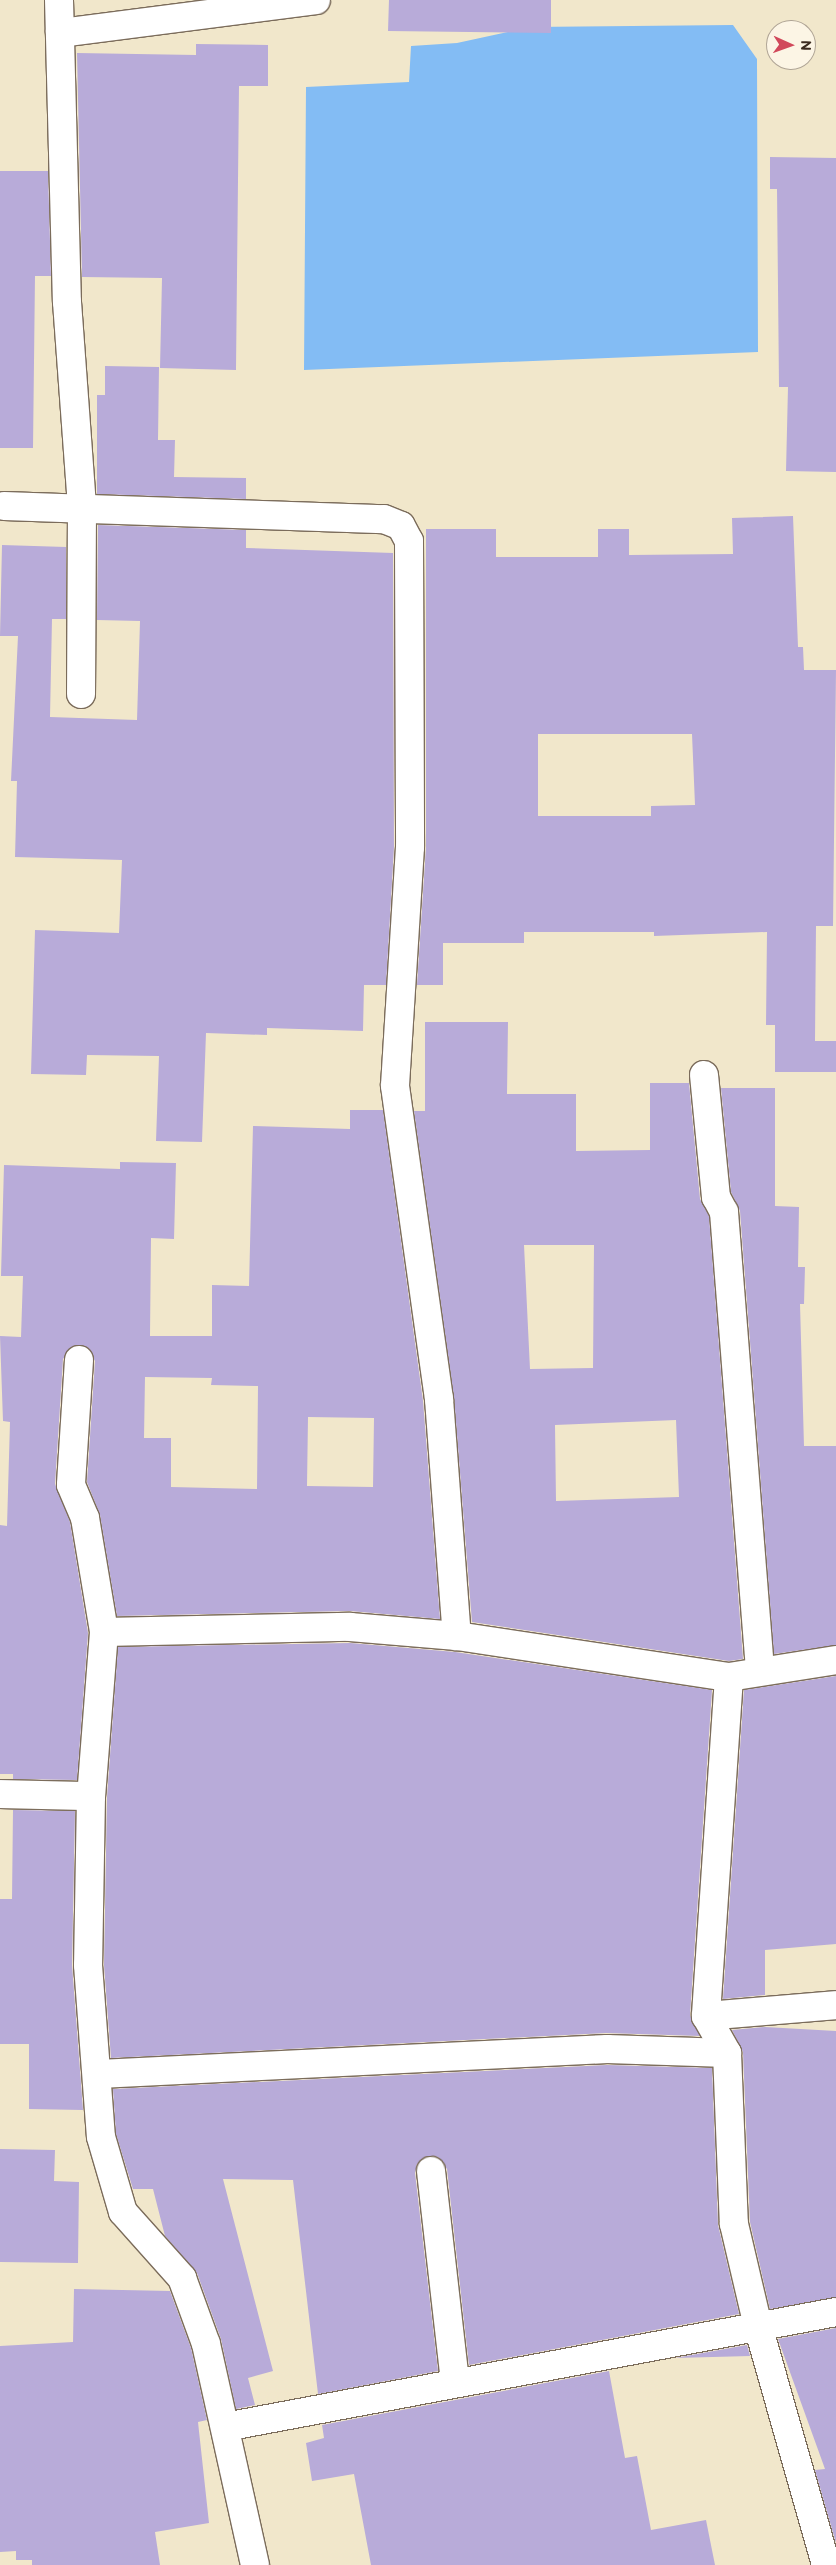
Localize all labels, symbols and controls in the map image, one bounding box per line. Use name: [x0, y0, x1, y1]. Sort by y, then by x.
north arrow: [766, 20, 816, 70]
text: N: [797, 40, 814, 51]

